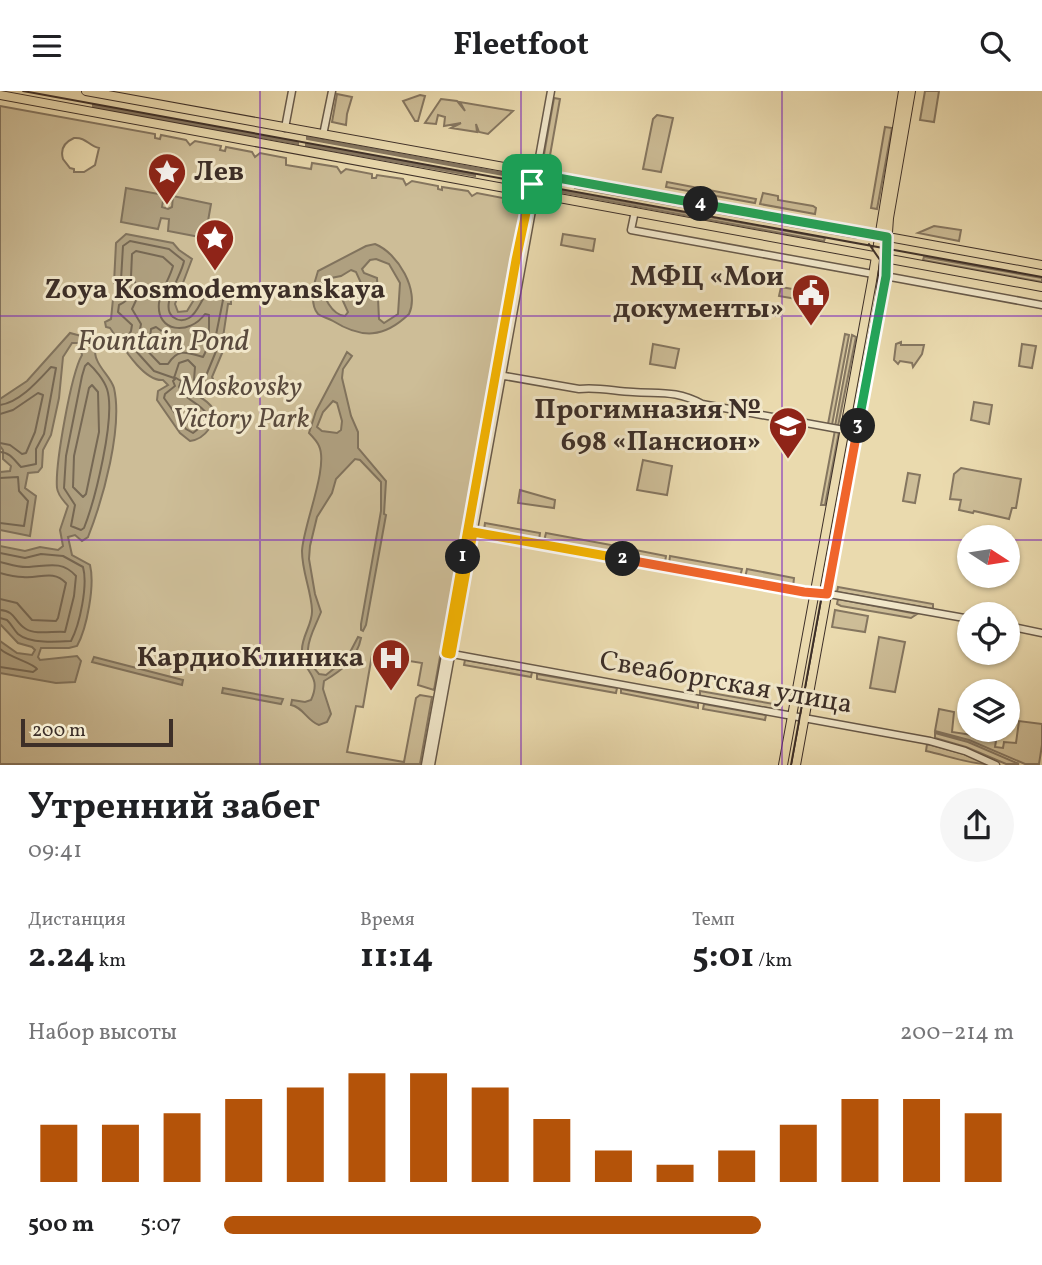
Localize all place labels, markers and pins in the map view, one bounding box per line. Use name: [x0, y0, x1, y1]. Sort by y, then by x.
place icon: Лев: [146, 151, 188, 206]
place label: Лев: [194, 153, 244, 192]
pin: [502, 154, 562, 214]
pin: 4: [684, 187, 718, 221]
place icon: Zoya Kosmodemyanskaya: [194, 217, 236, 272]
place label: МФЦ «Мои документы»: [613, 258, 784, 329]
place label: Zoya Kosmodemyanskaya: [45, 271, 385, 310]
public building icon: МФЦ «Мои документы»: [790, 272, 832, 327]
place label: Прогимназия № 698 «Пансион»: [534, 391, 761, 462]
school or university icon: Прогимназия № 698 «Пансион»: [767, 405, 809, 460]
pin: 3: [840, 409, 876, 443]
pin: 1: [446, 539, 480, 575]
pin: 2: [606, 541, 640, 577]
hospital icon: КардиоКлиника: [370, 637, 412, 692]
place label: КардиоКлиника: [137, 639, 364, 678]

